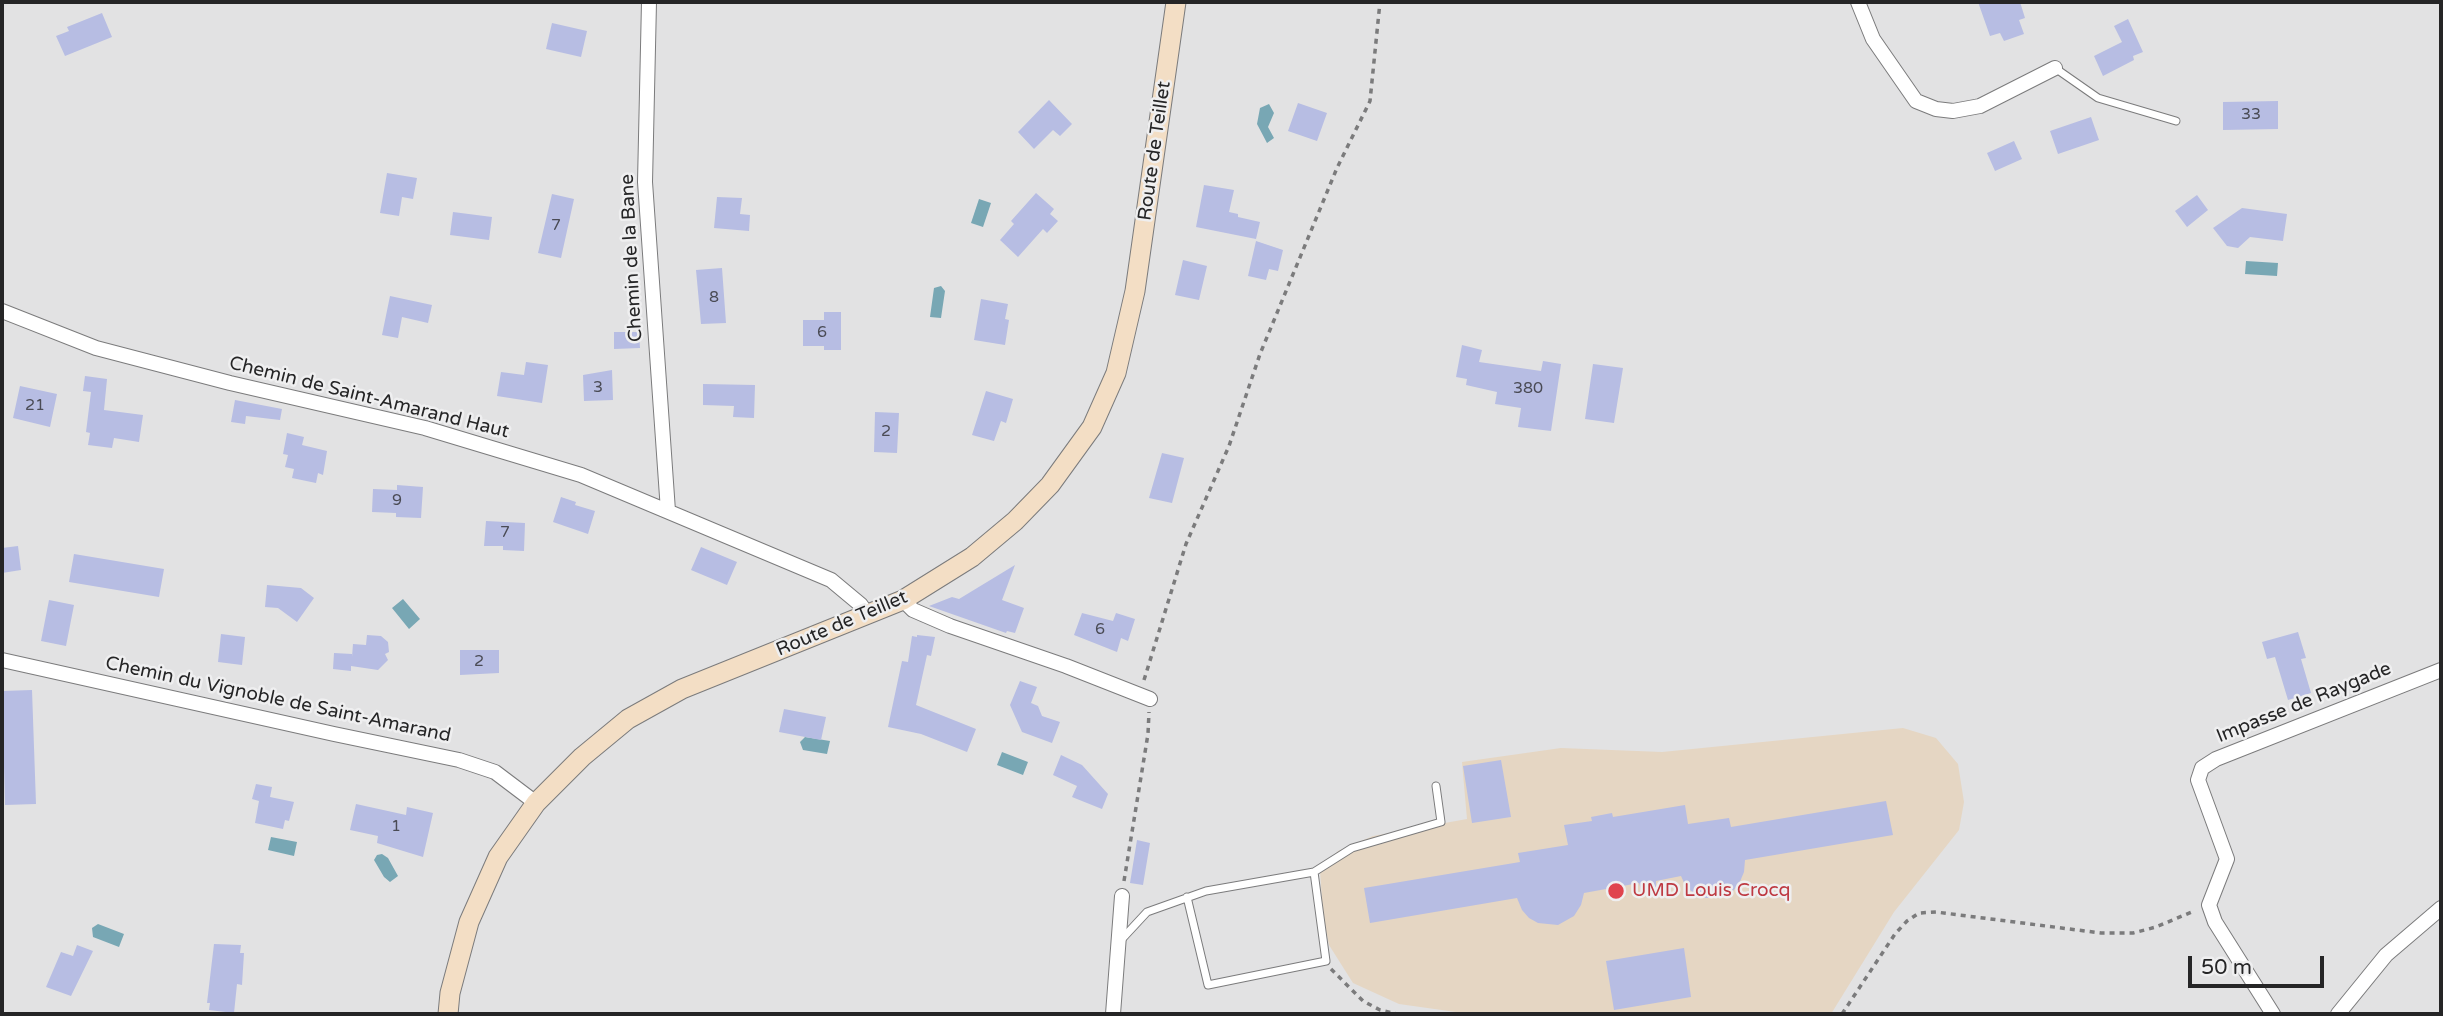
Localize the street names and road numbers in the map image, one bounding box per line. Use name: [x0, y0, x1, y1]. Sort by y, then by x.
street label: Route de Teillet: [1134, 80, 1176, 222]
street label: Chemin de la Bane: [616, 173, 648, 343]
street label: Chemin de Saint-Amarand Haut: [227, 352, 511, 444]
street label: Route de Teillet: [773, 586, 911, 662]
street label: Chemin du Vignoble de Saint-Amarand: [103, 652, 453, 748]
street label: Impasse de Raygade: [2213, 658, 2395, 748]

